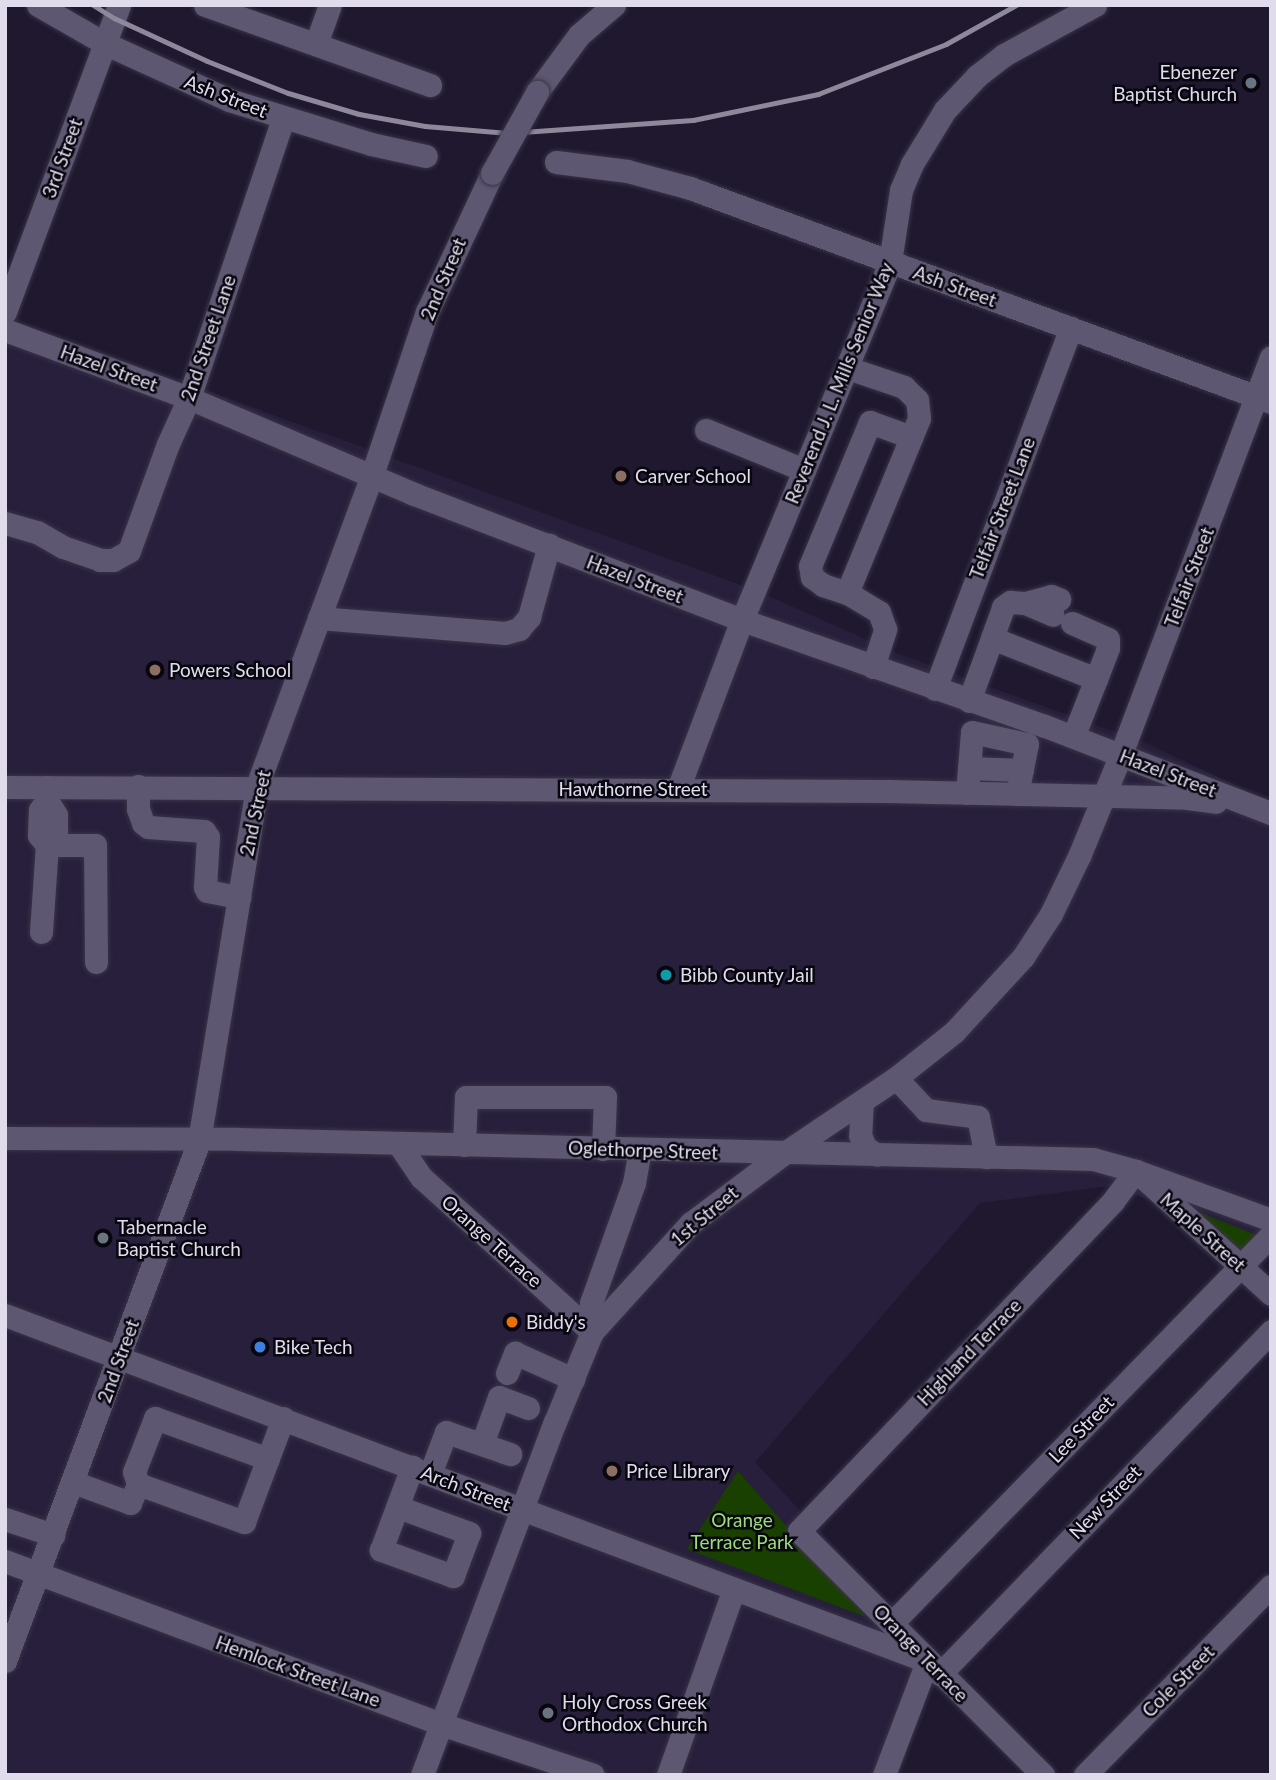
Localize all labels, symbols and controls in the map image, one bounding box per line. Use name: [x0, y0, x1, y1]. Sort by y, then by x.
place label: Ebenezer Baptist Church: [1113, 61, 1237, 105]
street label: Ash Street: [181, 70, 271, 122]
marker: Ebenezer Baptist Church: [1243, 75, 1259, 91]
street label: 3rd Street: [37, 115, 87, 201]
street label: 2nd Street: [415, 234, 471, 324]
street label: Reverend J. L. Mills Senior Way: [780, 258, 898, 508]
street label: Ash Street: [910, 260, 1000, 312]
street label: 2nd Street Lane: [176, 272, 240, 404]
street label: Hazel Street: [57, 340, 161, 396]
street label: Telfair Street Lane: [964, 434, 1040, 582]
place label: Carver School: [635, 465, 751, 487]
marker: Carver School: [613, 468, 629, 484]
street label: Telfair Street: [1159, 524, 1219, 630]
street label: Hazel Street: [584, 550, 686, 608]
place label: Powers School: [169, 659, 291, 681]
marker: Powers School: [147, 662, 163, 678]
street label: Hazel Street: [1117, 744, 1219, 802]
street label: 2nd Street: [235, 768, 275, 858]
street label: Hawthorne Street: [558, 778, 708, 800]
place label: Bibb County Jail: [680, 964, 815, 986]
marker: Bibb County Jail: [658, 967, 674, 983]
street label: Oglethorpe Street: [568, 1136, 718, 1164]
street label: 1st Street: [666, 1181, 742, 1251]
street label: Maple Street: [1156, 1188, 1250, 1276]
street label: Orange Terrace: [437, 1190, 547, 1292]
place label: Tabernacle Baptist Church: [117, 1216, 241, 1260]
marker: Tabernacle Baptist Church: [95, 1230, 111, 1246]
street label: Highland Terrace: [912, 1294, 1026, 1410]
place label: Biddy's: [526, 1311, 586, 1333]
marker: Biddy's: [504, 1314, 520, 1330]
street label: 2nd Street: [92, 1316, 144, 1406]
place label: Bike Tech: [274, 1336, 353, 1358]
marker: Bike Tech: [252, 1339, 268, 1355]
street label: Lee Street: [1044, 1391, 1118, 1467]
place label: Price Library: [626, 1460, 730, 1482]
street label: New Street: [1064, 1460, 1146, 1544]
street label: Arch Street: [418, 1461, 514, 1515]
marker: Price Library: [604, 1463, 620, 1479]
park label: Orange Terrace Park: [691, 1509, 793, 1553]
street label: Orange Terrace: [869, 1599, 973, 1707]
street label: Hemlock Street Lane: [213, 1631, 383, 1711]
street label: Cole Street: [1137, 1640, 1219, 1722]
place label: Holy Cross Greek Orthodox Church: [562, 1691, 708, 1735]
marker: Holy Cross Greek Orthodox Church: [540, 1705, 556, 1721]

